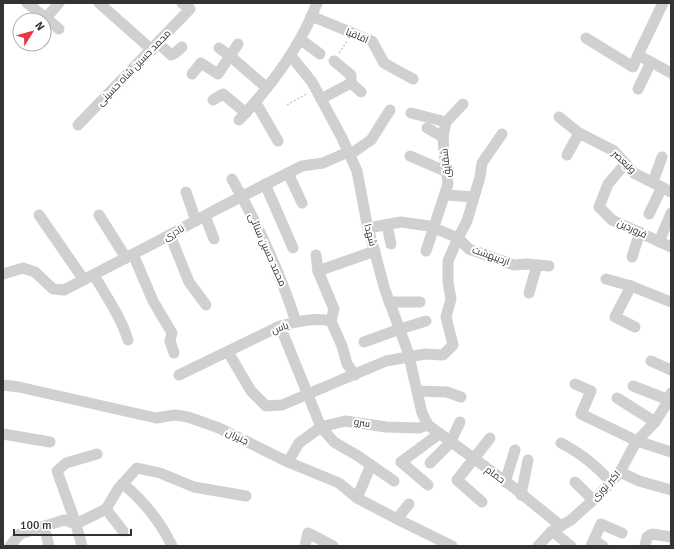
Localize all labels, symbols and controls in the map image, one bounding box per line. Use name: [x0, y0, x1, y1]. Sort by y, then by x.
north arrow: [12, 12, 52, 52]
text: N: [32, 19, 47, 33]
street label: اقاقیا: [344, 26, 370, 46]
street label: محمد حسین شاه حسینی: [95, 27, 173, 109]
street label: ولیعصر: [609, 147, 638, 176]
street label: شقایق: [438, 148, 454, 178]
street label: محمد حسین سنائی: [246, 212, 288, 288]
street label: فروردین: [615, 217, 649, 241]
street label: نادری: [161, 222, 187, 244]
street label: شهدا: [361, 222, 379, 248]
street label: اردیبهشت: [471, 244, 511, 268]
street label: یاس: [270, 319, 291, 337]
street label: سرو: [353, 416, 371, 430]
street label: جنیران: [224, 426, 250, 448]
street label: حمام: [482, 464, 507, 487]
street label: اکبر نوری: [589, 468, 623, 504]
scale bar: [14, 511, 131, 537]
text: 100 m: [20, 518, 52, 533]

